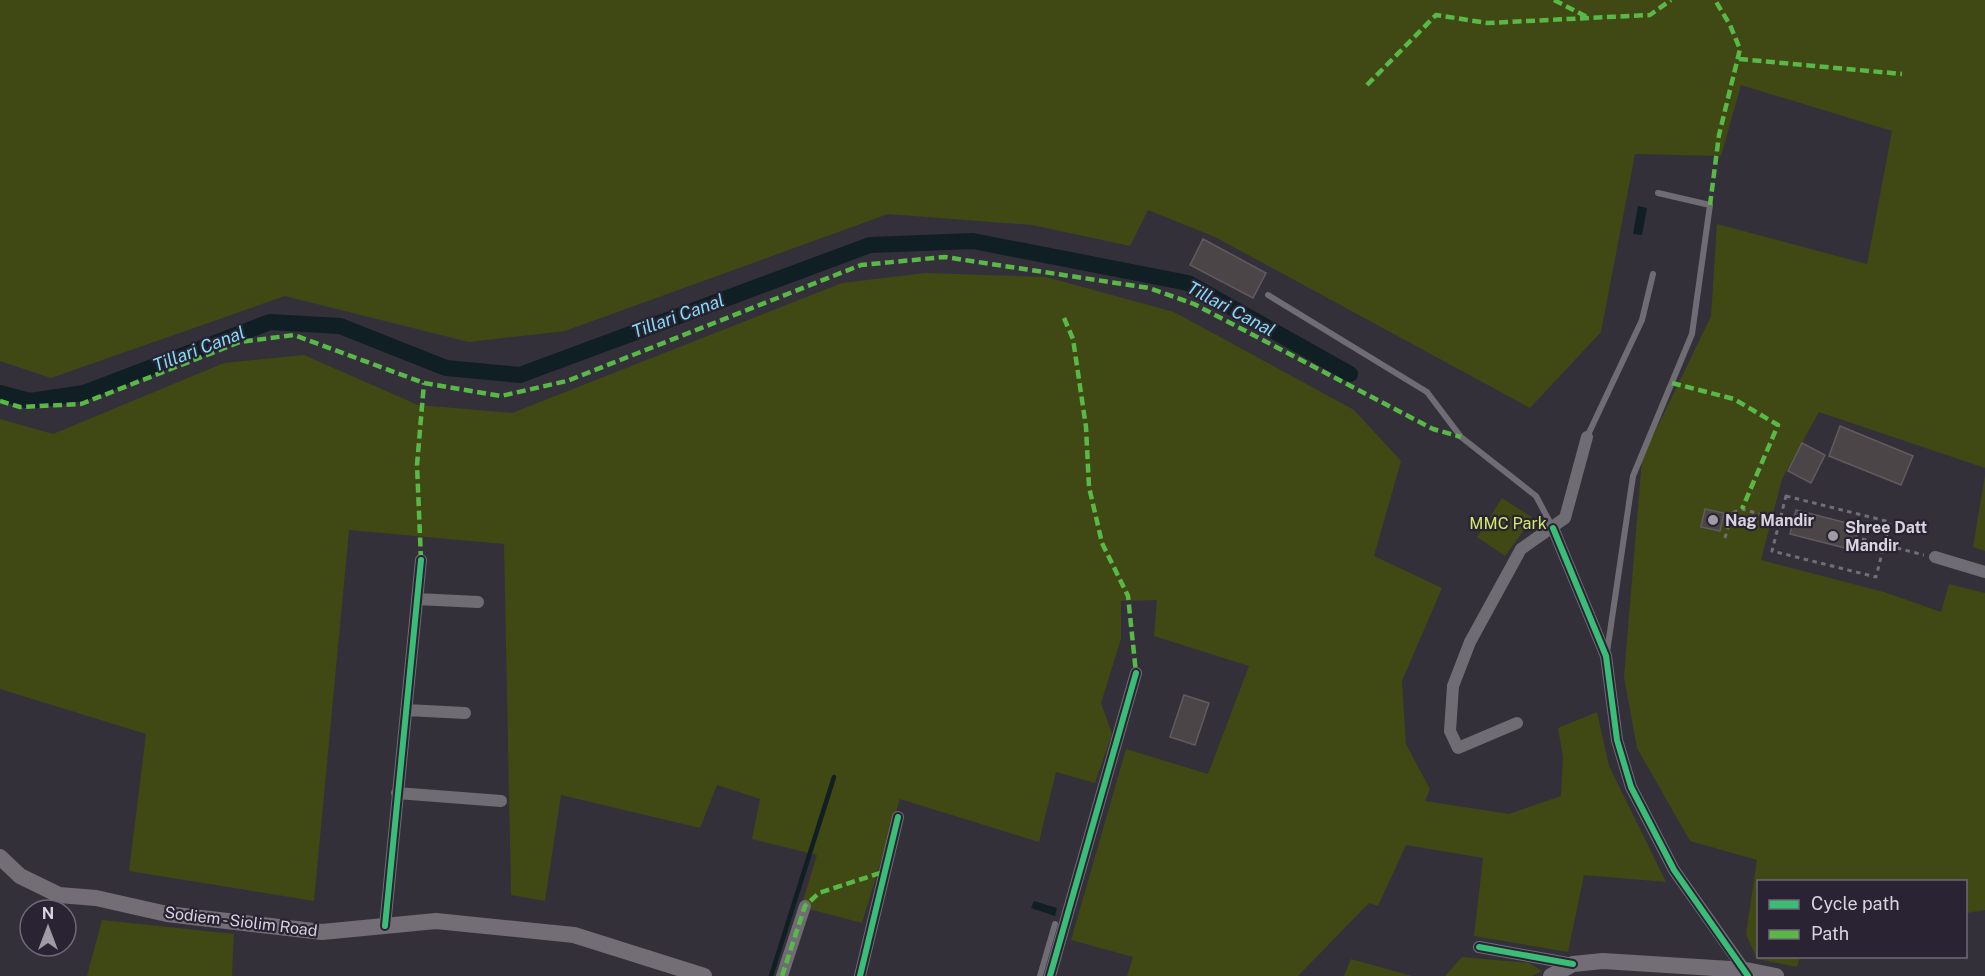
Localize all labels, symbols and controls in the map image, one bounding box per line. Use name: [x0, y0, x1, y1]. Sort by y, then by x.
water label: Tillari Canal: [1184, 277, 1279, 341]
water label: Tillari Canal: [629, 289, 727, 342]
water label: Tillari Canal: [150, 321, 248, 376]
place label: Nag Mandir: [1725, 511, 1815, 530]
marker: Nag Mandir: [1706, 513, 1720, 527]
park label: MMC Park: [1469, 514, 1547, 533]
place label: Shree Datt Mandir: [1845, 518, 1928, 555]
marker: Shree Datt Mandir: [1826, 529, 1840, 543]
legend: [1757, 880, 1967, 958]
text: Cycle path: [1811, 893, 1900, 914]
north arrow: [18, 898, 78, 958]
street label: Sodiem - Siolim Road: [163, 903, 318, 940]
text: N: [42, 904, 54, 923]
text: Path: [1811, 923, 1849, 944]

